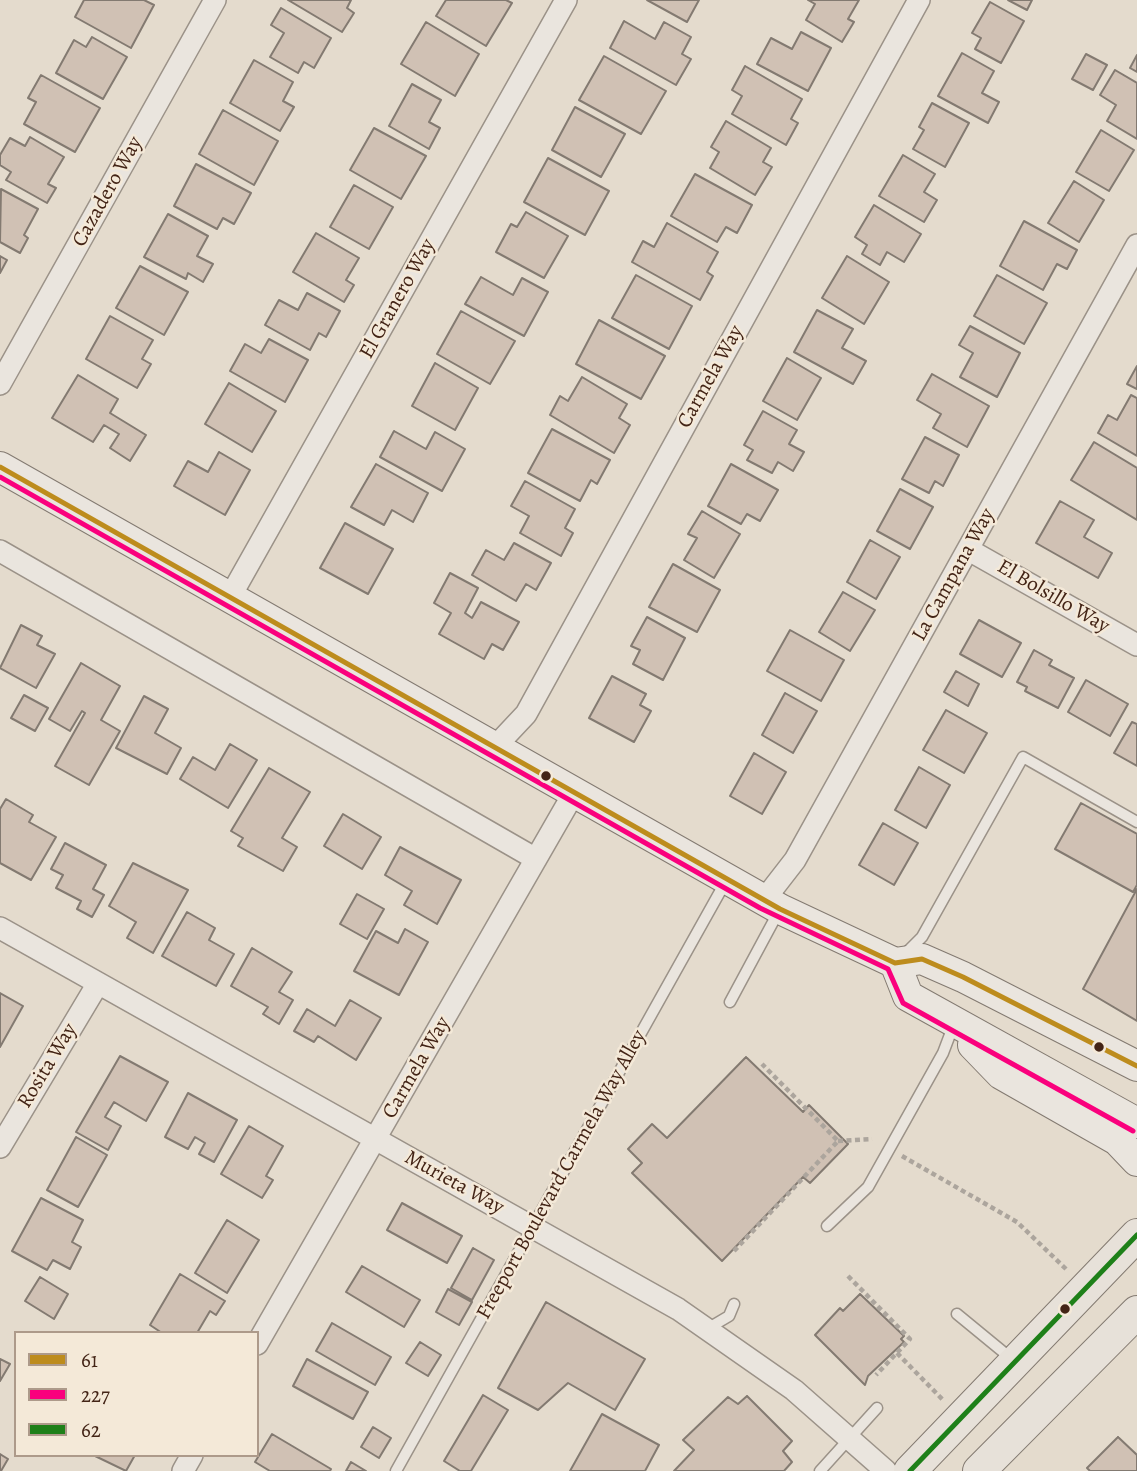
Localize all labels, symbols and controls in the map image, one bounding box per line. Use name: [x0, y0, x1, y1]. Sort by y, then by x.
street label: Cazadero Way: [67, 132, 149, 252]
street label: El Granero Way: [355, 235, 441, 363]
street label: Carmela Way: [672, 321, 750, 433]
street label: La Campana Way: [907, 504, 1001, 646]
street label: El Bolsillo Way: [992, 555, 1114, 639]
unlabelled marker: [539, 769, 553, 783]
street label: Carmela Way: [378, 1013, 456, 1123]
street label: Rosita Way: [13, 1019, 83, 1113]
street label: Freeport Boulevard Carmela Way Alley: [472, 1026, 652, 1324]
unlabelled marker: [1092, 1040, 1106, 1054]
street label: Murieta Way: [400, 1145, 508, 1221]
unlabelled marker: [1058, 1302, 1072, 1316]
legend: [14, 1331, 259, 1457]
text: 61: [81, 1346, 98, 1374]
text: 227: [81, 1381, 110, 1409]
text: 62: [81, 1416, 101, 1444]

